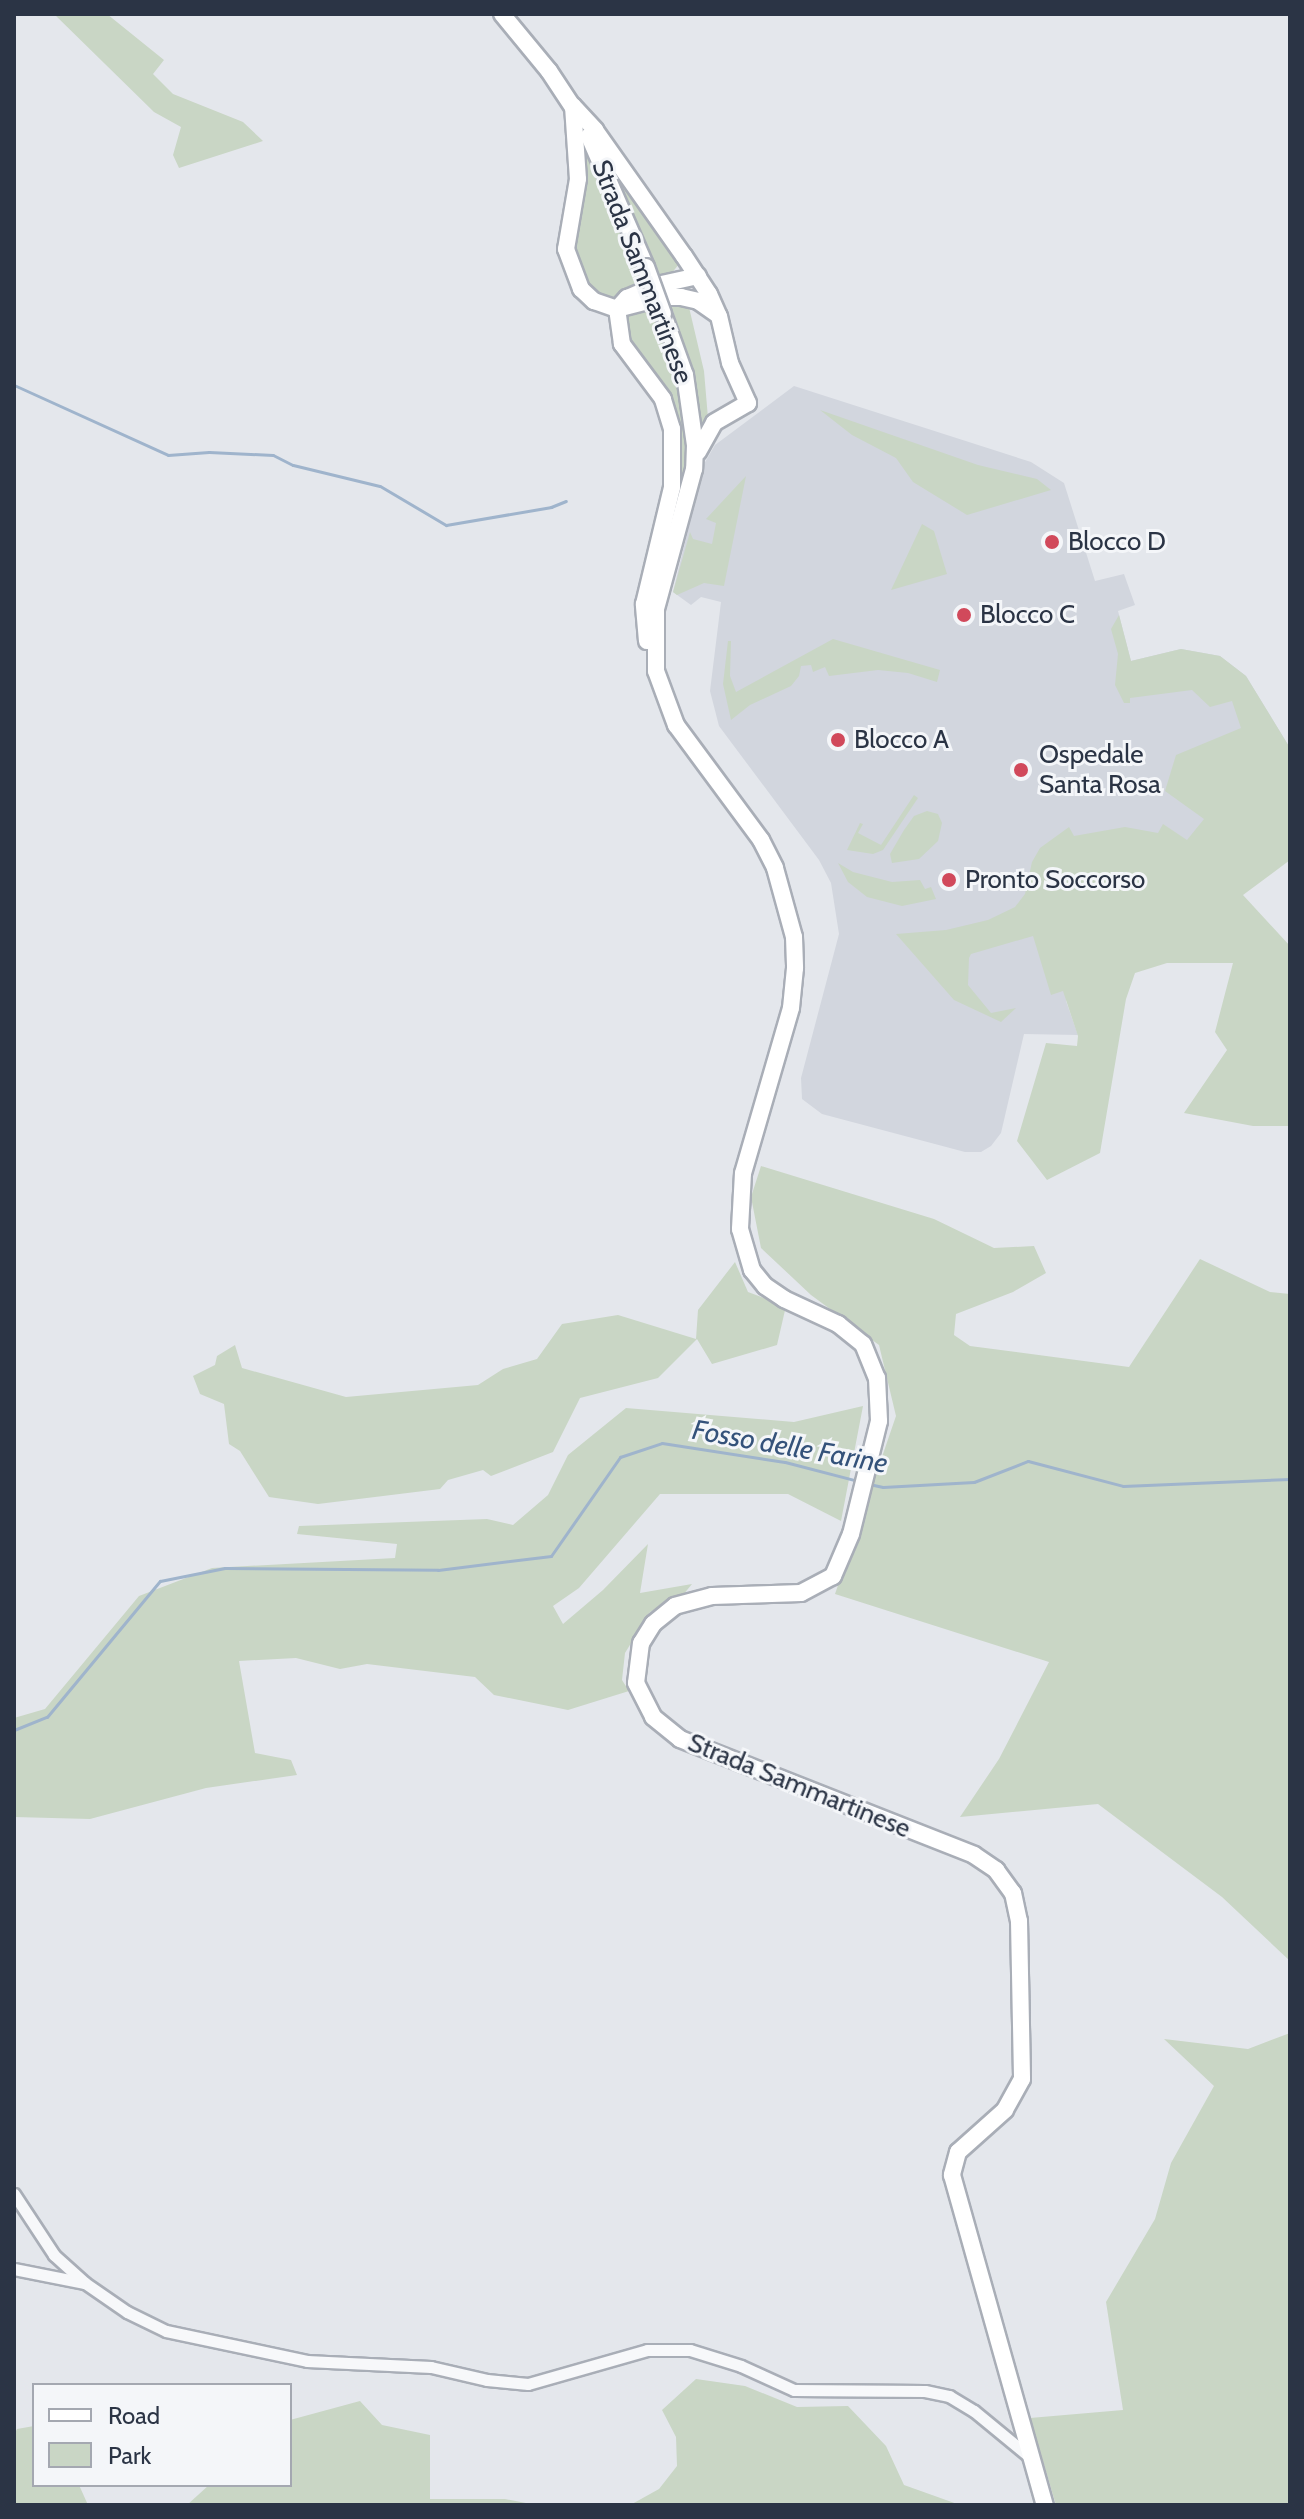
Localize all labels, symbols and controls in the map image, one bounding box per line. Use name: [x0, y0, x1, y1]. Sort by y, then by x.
street label: Strada Sammartinese: [585, 156, 699, 388]
place label: Blocco D: [1068, 526, 1166, 558]
marker: Blocco D: [1043, 533, 1061, 551]
place label: Blocco C: [980, 599, 1075, 631]
marker: Blocco C: [955, 606, 973, 624]
place label: Blocco A: [854, 724, 949, 756]
marker: Blocco A: [829, 731, 847, 749]
place label: Ospedale Santa Rosa: [1039, 739, 1161, 800]
marker: Ospedale Santa Rosa: [1010, 759, 1032, 781]
place label: Pronto Soccorso: [965, 864, 1145, 896]
marker: Pronto Soccorso: [940, 871, 958, 889]
water label: Fosso delle Farine: [690, 1412, 890, 1480]
street label: Strada Sammartinese: [683, 1727, 915, 1845]
legend: [32, 2383, 292, 2487]
text: Road: [108, 2401, 160, 2430]
text: Park: [108, 2441, 151, 2470]

